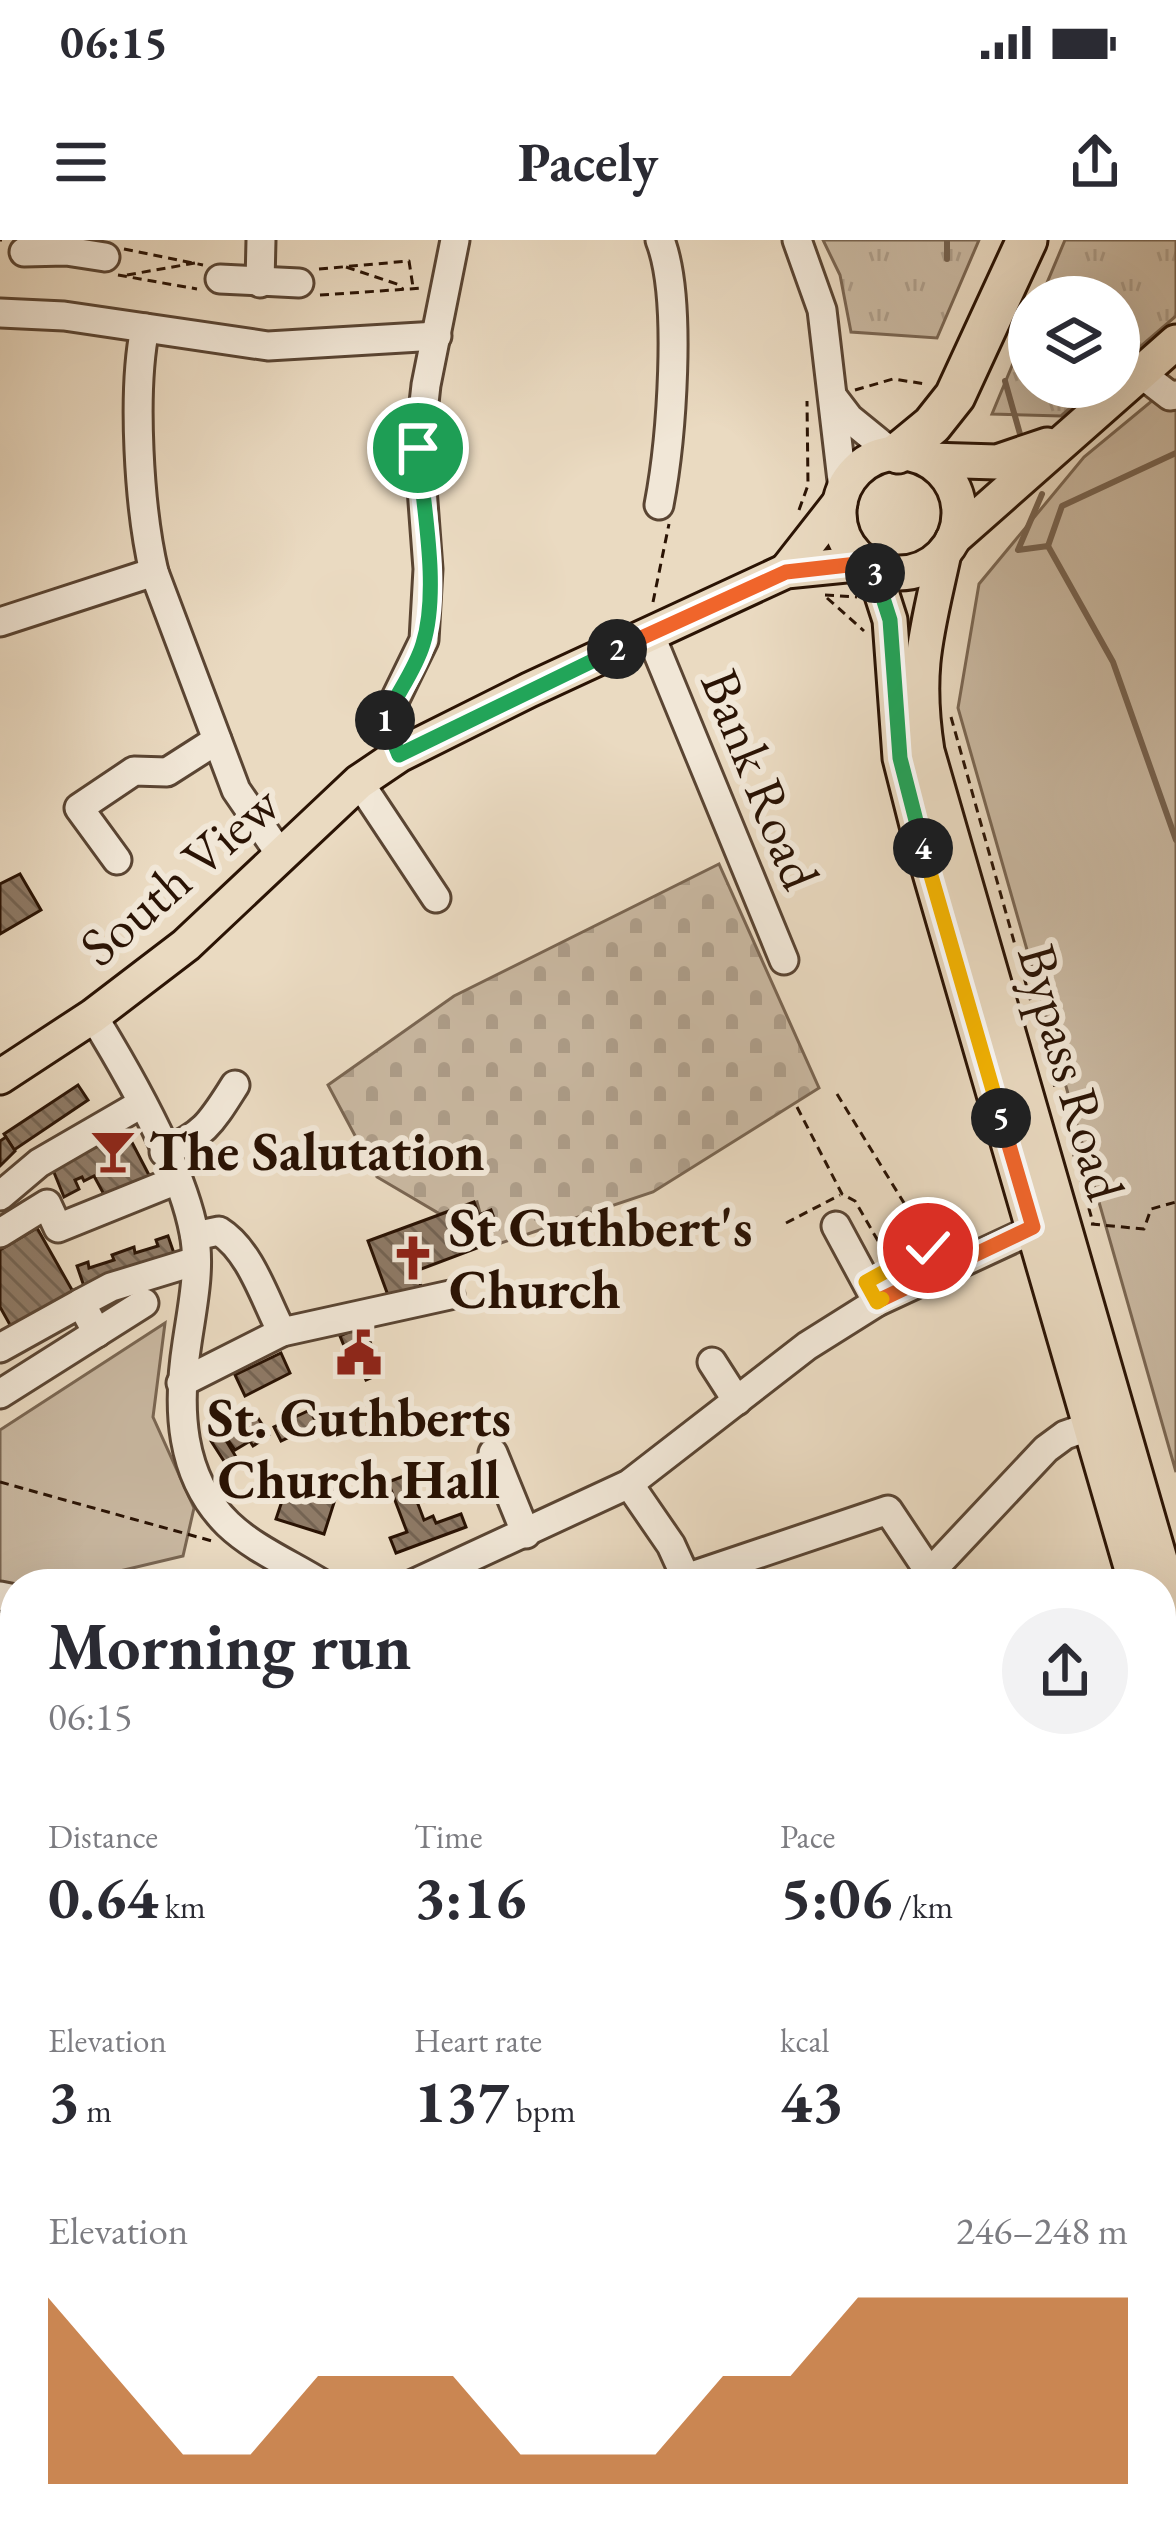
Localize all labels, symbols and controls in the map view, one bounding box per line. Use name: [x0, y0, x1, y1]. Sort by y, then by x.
text: 06:15: [60, 13, 168, 71]
text: Pacely: [518, 127, 658, 197]
icon: menu: [48, 129, 114, 195]
icon: share: [1062, 129, 1128, 195]
map controls: [1008, 276, 1140, 408]
button: layers: [1008, 276, 1140, 408]
pin: [367, 397, 469, 499]
icon: arrive: [385, 415, 451, 481]
pin: 3: [845, 543, 905, 603]
text: 3: [866, 551, 884, 594]
pin: 2: [587, 619, 647, 679]
text: 2: [608, 627, 626, 670]
street label: Bank Road: [685, 659, 837, 900]
pin: 1: [355, 690, 415, 750]
text: 1: [376, 698, 394, 741]
street label: South View: [65, 768, 294, 981]
pin: 4: [893, 818, 953, 878]
text: 4: [914, 826, 932, 869]
street label: Bypass Road: [1002, 936, 1142, 1208]
pin: 5: [971, 1088, 1031, 1148]
text: 5: [992, 1096, 1010, 1139]
place label: The Salutation: [149, 1116, 485, 1186]
bar icon: The Salutation: [88, 1126, 138, 1176]
place label: St Cuthbert's Church: [449, 1192, 753, 1324]
pin: [877, 1197, 979, 1299]
icon: check: [895, 1215, 961, 1281]
church icon: St Cuthbert's Church: [388, 1233, 438, 1283]
public building icon: St. Cuthberts Church Hall: [334, 1328, 384, 1378]
place label: St. Cuthberts Church Hall: [207, 1382, 511, 1514]
text: Morning run: [48, 1603, 412, 1689]
button: share: [1002, 1608, 1128, 1734]
text: 06:15: [48, 1691, 133, 1742]
text: Distance: [48, 1815, 158, 1858]
text: Time: [414, 1815, 483, 1858]
text: Pace: [780, 1815, 835, 1858]
text: 0.64: [48, 1858, 158, 1936]
text: 3:16: [414, 1858, 526, 1936]
text: 5:06: [780, 1858, 892, 1936]
text: km: [158, 1885, 206, 1928]
text: /km: [892, 1885, 953, 1928]
text: Elevation: [48, 2019, 167, 2062]
text: Heart rate: [414, 2019, 542, 2062]
text: kcal: [780, 2019, 830, 2062]
text: 3: [48, 2062, 80, 2140]
text: 137: [414, 2062, 509, 2140]
text: 43: [780, 2062, 843, 2140]
text: m: [80, 2089, 112, 2132]
text: bpm: [509, 2089, 576, 2132]
text: Elevation: [48, 2205, 188, 2256]
text: 246–248 m: [956, 2205, 1128, 2256]

